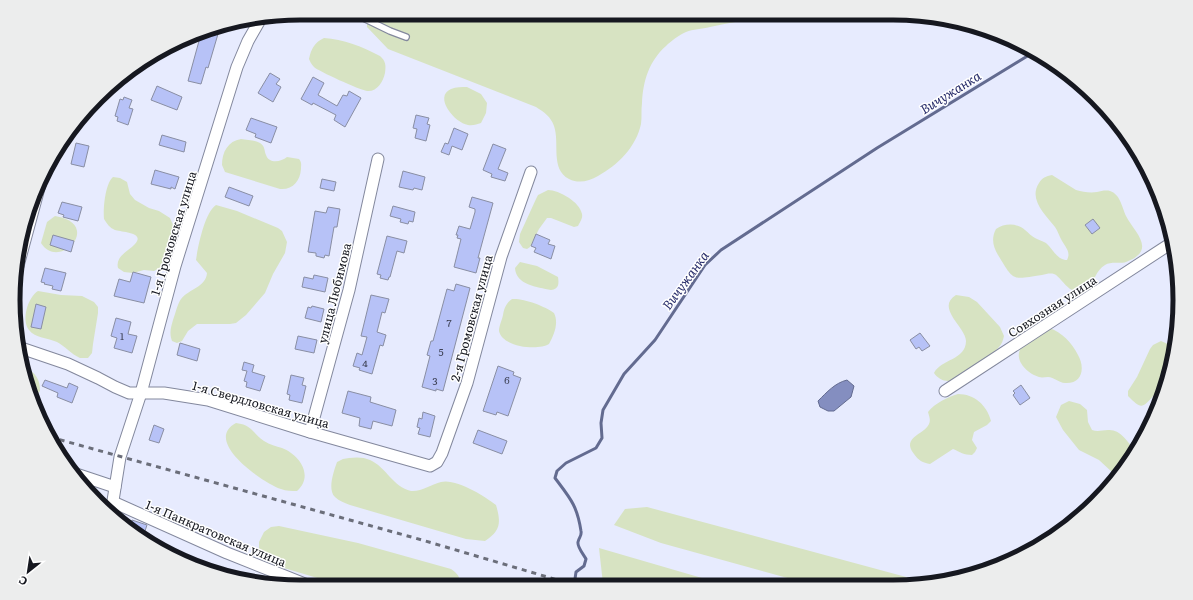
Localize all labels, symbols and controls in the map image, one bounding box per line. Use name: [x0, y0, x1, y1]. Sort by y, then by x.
water label: Вичужанка: [916, 66, 985, 118]
street label: 1-я Громовская улица: [146, 168, 201, 297]
street label: улица Любимова: [313, 240, 355, 345]
water label: Вичужанка: [657, 246, 713, 313]
street label: 2-я Громовская улица: [445, 252, 497, 383]
street label: Совхозная улица: [1004, 270, 1100, 341]
house number: 7: [446, 315, 452, 330]
house number: 1: [120, 328, 124, 343]
house number: 5: [438, 344, 444, 359]
house number: 4: [362, 355, 368, 370]
house number: 6: [504, 372, 510, 387]
house number: 3: [432, 373, 438, 388]
street label: 1-я Свердловская улица: [190, 376, 332, 432]
street label: 1-я Панкратовская улица: [143, 495, 290, 571]
north arrow: [8, 552, 48, 592]
text: С: [15, 573, 30, 590]

